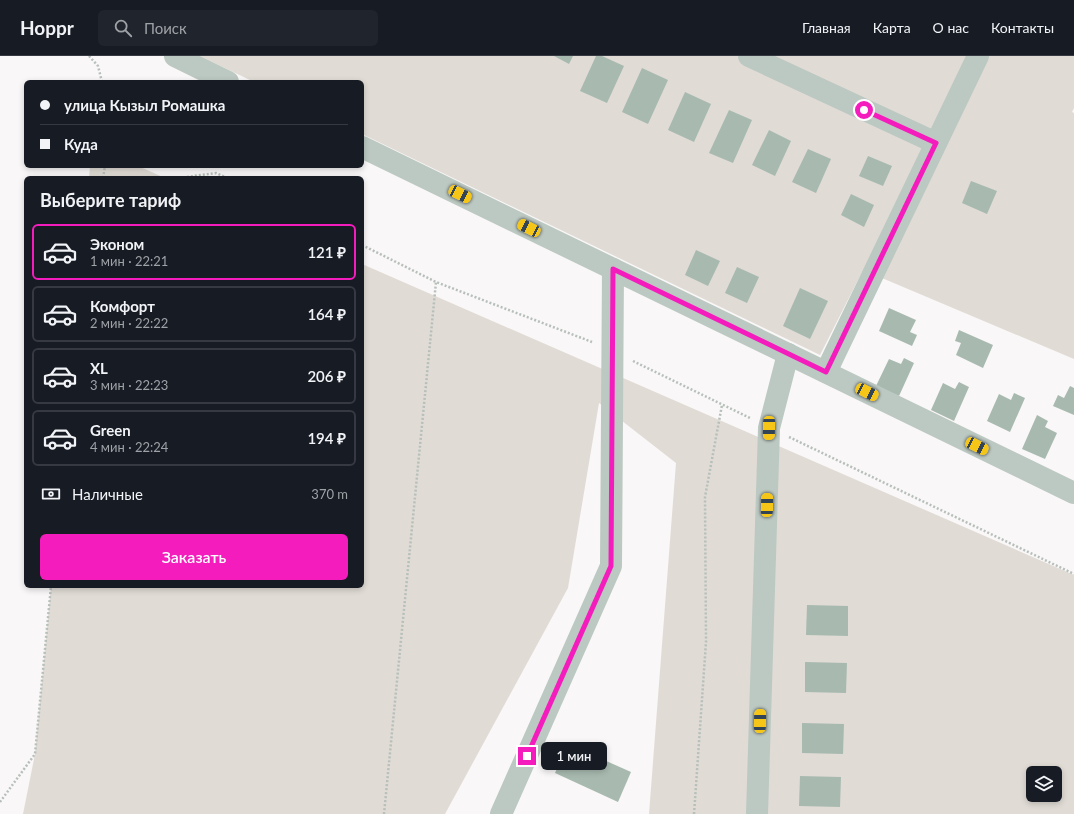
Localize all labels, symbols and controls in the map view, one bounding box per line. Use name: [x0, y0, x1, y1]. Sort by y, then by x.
search box: [98, 10, 378, 46]
text: Hoppr: [20, 16, 74, 39]
icon: search: [112, 17, 134, 39]
text: Поиск: [144, 19, 187, 37]
text: Главная: [802, 19, 851, 36]
text: Карта: [873, 19, 911, 36]
text: О нас: [933, 19, 969, 36]
text: Контакты: [991, 19, 1054, 36]
text: улица Кызыл Ромашка: [64, 96, 225, 114]
route start: [855, 101, 873, 119]
text: Куда: [64, 135, 98, 153]
car: [447, 183, 473, 205]
text: Выберите тариф: [40, 189, 181, 211]
car: [516, 217, 542, 239]
icon: car: [42, 234, 78, 270]
text: Эконом: [90, 235, 144, 253]
text: 121 ₽: [307, 243, 346, 261]
text: 1 мин · 22:21: [90, 253, 168, 269]
icon: car: [42, 296, 78, 332]
text: Комфорт: [90, 297, 155, 315]
text: 164 ₽: [307, 305, 346, 323]
text: 2 мин · 22:22: [90, 315, 168, 331]
icon: car: [42, 358, 78, 394]
text: XL: [90, 359, 108, 377]
text: 206 ₽: [307, 367, 346, 385]
text: 3 мин · 22:23: [90, 377, 168, 393]
car: [854, 381, 880, 403]
car: [763, 416, 775, 440]
icon: car: [42, 420, 78, 456]
text: Green: [90, 421, 131, 439]
text: 194 ₽: [307, 429, 346, 447]
car: [964, 435, 990, 457]
text: 4 мин · 22:24: [90, 439, 168, 455]
icon: cash: [40, 483, 62, 505]
text: Наличные: [72, 485, 143, 503]
text: 370 m: [311, 486, 348, 502]
car: [761, 493, 773, 517]
button: Заказать: [40, 534, 348, 580]
car: [754, 709, 766, 733]
callout: 1 мин: [541, 742, 607, 770]
route end: [518, 747, 536, 765]
text: 1 мин: [557, 748, 591, 764]
map controls: [1026, 766, 1062, 802]
button: layers: [1026, 766, 1062, 802]

